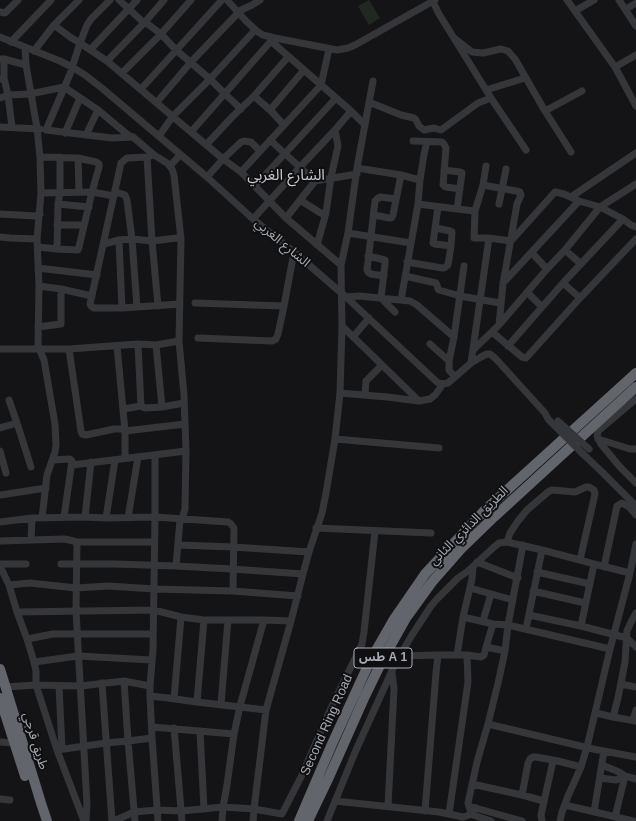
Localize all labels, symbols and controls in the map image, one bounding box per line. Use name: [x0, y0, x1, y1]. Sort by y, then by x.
district label: الشارع الغربي: [247, 167, 325, 185]
street label: الشارع الغربي: [251, 215, 313, 271]
street label: الطريق الدائري الثاني: [426, 483, 512, 569]
road number: طس A 1: [354, 648, 412, 668]
street label: Second Ring Road: [298, 672, 356, 778]
street label: طريق قرجي: [19, 710, 51, 772]

